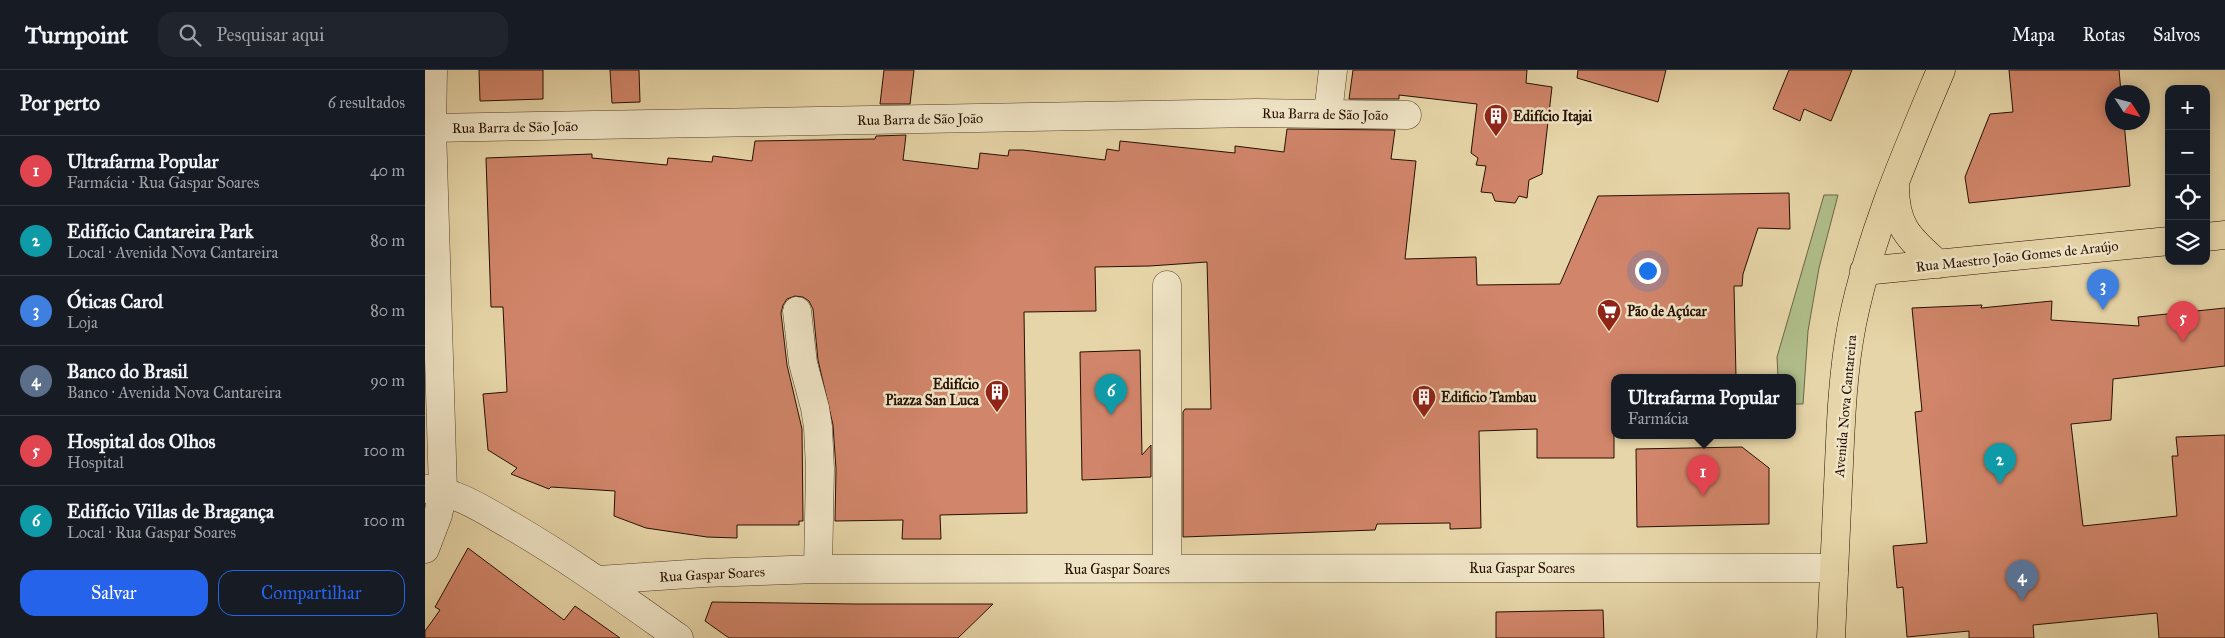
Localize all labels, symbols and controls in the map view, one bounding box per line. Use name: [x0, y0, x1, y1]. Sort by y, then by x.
search box: [158, 12, 508, 57]
text: Turnpoint: [25, 20, 128, 50]
icon: search: [176, 21, 204, 49]
text: Pesquisar aqui: [216, 23, 324, 46]
text: Mapa: [2012, 24, 2055, 46]
text: Rotas: [2083, 24, 2125, 46]
text: Salvos: [2153, 24, 2200, 46]
north arrow: [2105, 85, 2150, 130]
map controls: [2165, 85, 2210, 265]
button: +: [2165, 85, 2210, 130]
text: Por perto: [20, 90, 100, 116]
text: 6 resultados: [328, 93, 405, 112]
building icon: Edifício Itajai: [1483, 103, 1509, 137]
street label: Rua Barra de São João: [1262, 105, 1388, 125]
place label: Edifício Itajai: [1513, 108, 1592, 126]
street label: Rua Barra de São João: [857, 110, 983, 130]
street label: Rua Barra de São João: [452, 118, 578, 138]
button: −: [2165, 130, 2210, 175]
text: Ultrafarma Popular: [67, 150, 219, 173]
text: 1: [33, 161, 39, 180]
text: 40 m: [370, 161, 405, 180]
text: Farmácia · Rua Gaspar Soares: [67, 173, 259, 192]
button: locate: [2165, 175, 2210, 220]
text: Edifício Cantareira Park: [67, 220, 254, 243]
button: layers: [2165, 220, 2210, 265]
text: 2: [32, 231, 40, 250]
text: 80 m: [370, 231, 405, 250]
street label: Rua Maestro João Gomes de Araújo: [1915, 237, 2119, 277]
text: Local · Avenida Nova Cantareira: [67, 243, 278, 262]
your location: [1635, 258, 1661, 284]
pin: 3: [2087, 269, 2119, 310]
text: Óticas Carol: [67, 290, 163, 313]
supermarket icon: Pão de Açúcar: [1596, 298, 1622, 332]
text: 3: [33, 301, 39, 320]
text: 80 m: [370, 301, 405, 320]
pin: 5: [2167, 301, 2199, 342]
place label: Pão de Açúcar: [1627, 303, 1708, 321]
text: Loja: [67, 313, 98, 332]
street label: Avenida Nova Cantareira: [1831, 334, 1860, 479]
text: Banco do Brasil: [67, 360, 188, 383]
text: 4: [32, 371, 40, 390]
text: 90 m: [370, 371, 405, 390]
pin: 6: [1095, 374, 1127, 415]
popup: [1611, 374, 1796, 439]
place label: Edifício Piazza San Luca: [885, 376, 980, 409]
building icon: Edifício Piazza San Luca: [984, 379, 1010, 413]
text: Banco · Avenida Nova Cantareira: [67, 383, 281, 402]
building icon: Edificio Tambau: [1411, 384, 1437, 418]
text: Ultrafarma Popular: [1628, 386, 1779, 409]
place label: Edificio Tambau: [1441, 389, 1537, 406]
text: Farmácia: [1628, 409, 1689, 428]
text: Hospital dos Olhos: [67, 430, 216, 453]
text: 5: [32, 441, 40, 460]
text: 100 m: [363, 441, 405, 460]
pin: 2: [1984, 443, 2016, 484]
text: Hospital: [67, 453, 124, 472]
pin: 1: [1687, 455, 1719, 496]
text: Edifício Villas de Bragança: [67, 500, 274, 523]
text: 6: [32, 511, 40, 530]
text: 100 m: [363, 511, 405, 530]
text: Local · Rua Gaspar Soares: [67, 523, 236, 542]
street label: Rua Gaspar Soares: [1469, 560, 1575, 577]
pin: 4: [2006, 560, 2038, 601]
street label: Rua Gaspar Soares: [1064, 561, 1170, 578]
street label: Rua Gaspar Soares: [659, 563, 765, 586]
button: Salvar: [20, 570, 208, 616]
button: Compartilhar: [218, 570, 405, 616]

